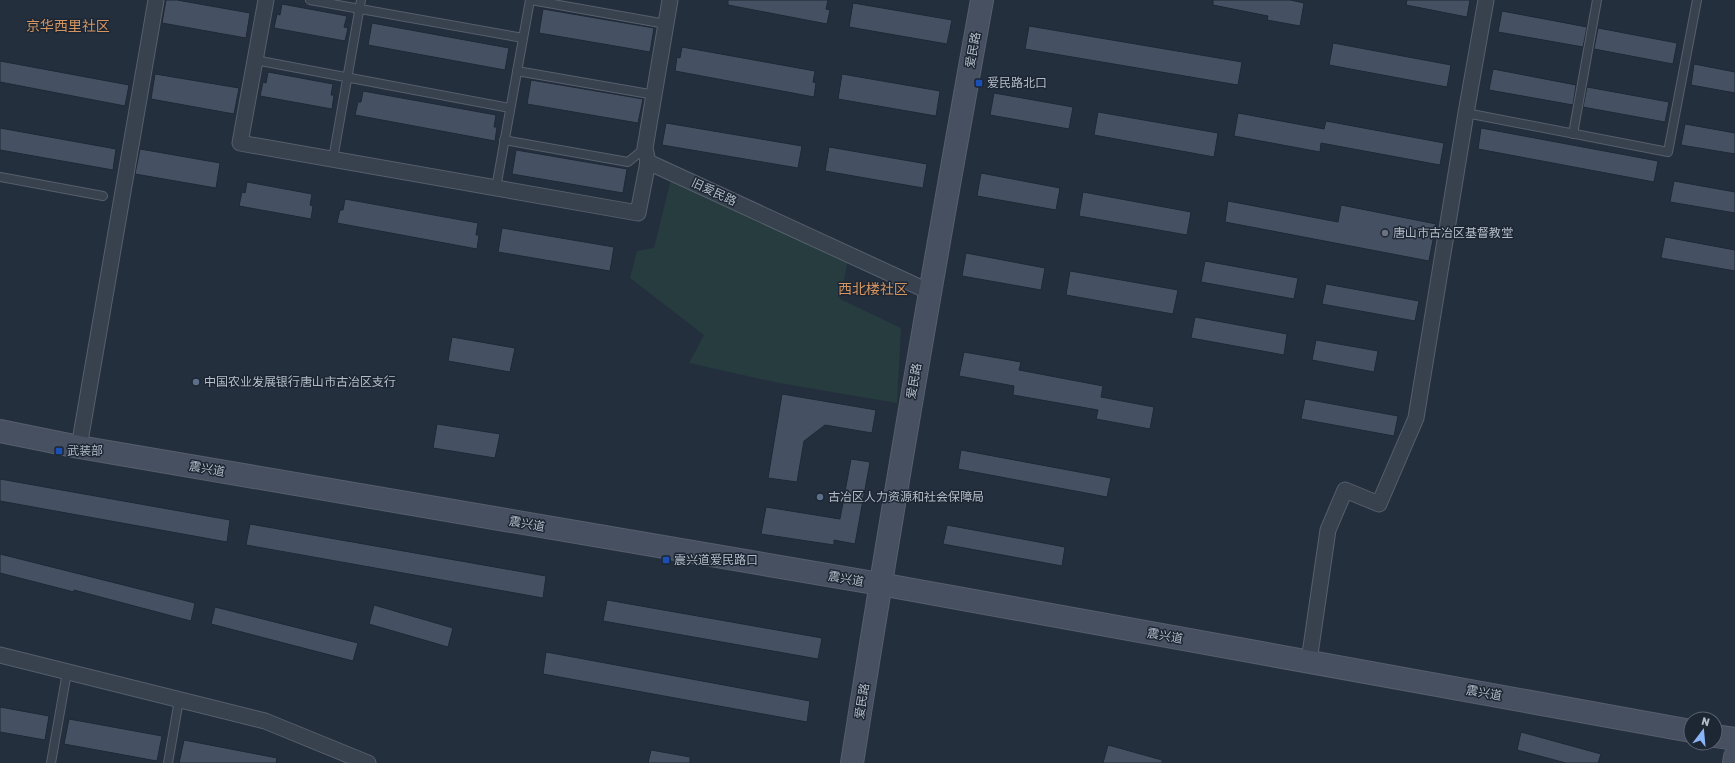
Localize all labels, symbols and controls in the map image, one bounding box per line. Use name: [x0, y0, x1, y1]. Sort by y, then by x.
district label: 京华西里社区: [26, 18, 110, 35]
street label: 爱民路: [963, 31, 983, 69]
place label: 爱民路北口: [987, 76, 1047, 90]
marker: 爱民路北口: [974, 78, 984, 88]
street label: 旧爱民路: [689, 176, 739, 208]
place label: 唐山市古冶区基督教堂: [1393, 226, 1513, 240]
marker: 唐山市古冶区基督教堂: [1380, 228, 1390, 238]
district label: 西北楼社区: [838, 281, 908, 298]
street label: 爱民路: [904, 362, 924, 400]
place label: 中国农业发展银行唐山市古冶区支行: [204, 375, 396, 389]
marker: 中国农业发展银行唐山市古冶区支行: [191, 377, 201, 387]
place label: 武装部: [67, 444, 103, 458]
marker: 武装部: [54, 446, 64, 456]
street label: 震兴道: [188, 459, 226, 479]
place label: 古冶区人力资源和社会保障局: [828, 490, 984, 504]
marker: 古冶区人力资源和社会保障局: [815, 492, 825, 502]
street label: 震兴道: [508, 514, 546, 534]
place label: 震兴道爱民路口: [674, 553, 758, 567]
marker: 震兴道爱民路口: [661, 555, 671, 565]
street label: 震兴道: [827, 569, 865, 589]
street label: 震兴道: [1146, 626, 1184, 646]
street label: 爱民路: [852, 682, 872, 720]
street label: 震兴道: [1465, 683, 1503, 703]
north arrow: [1683, 711, 1723, 751]
text: N: [1700, 715, 1711, 729]

